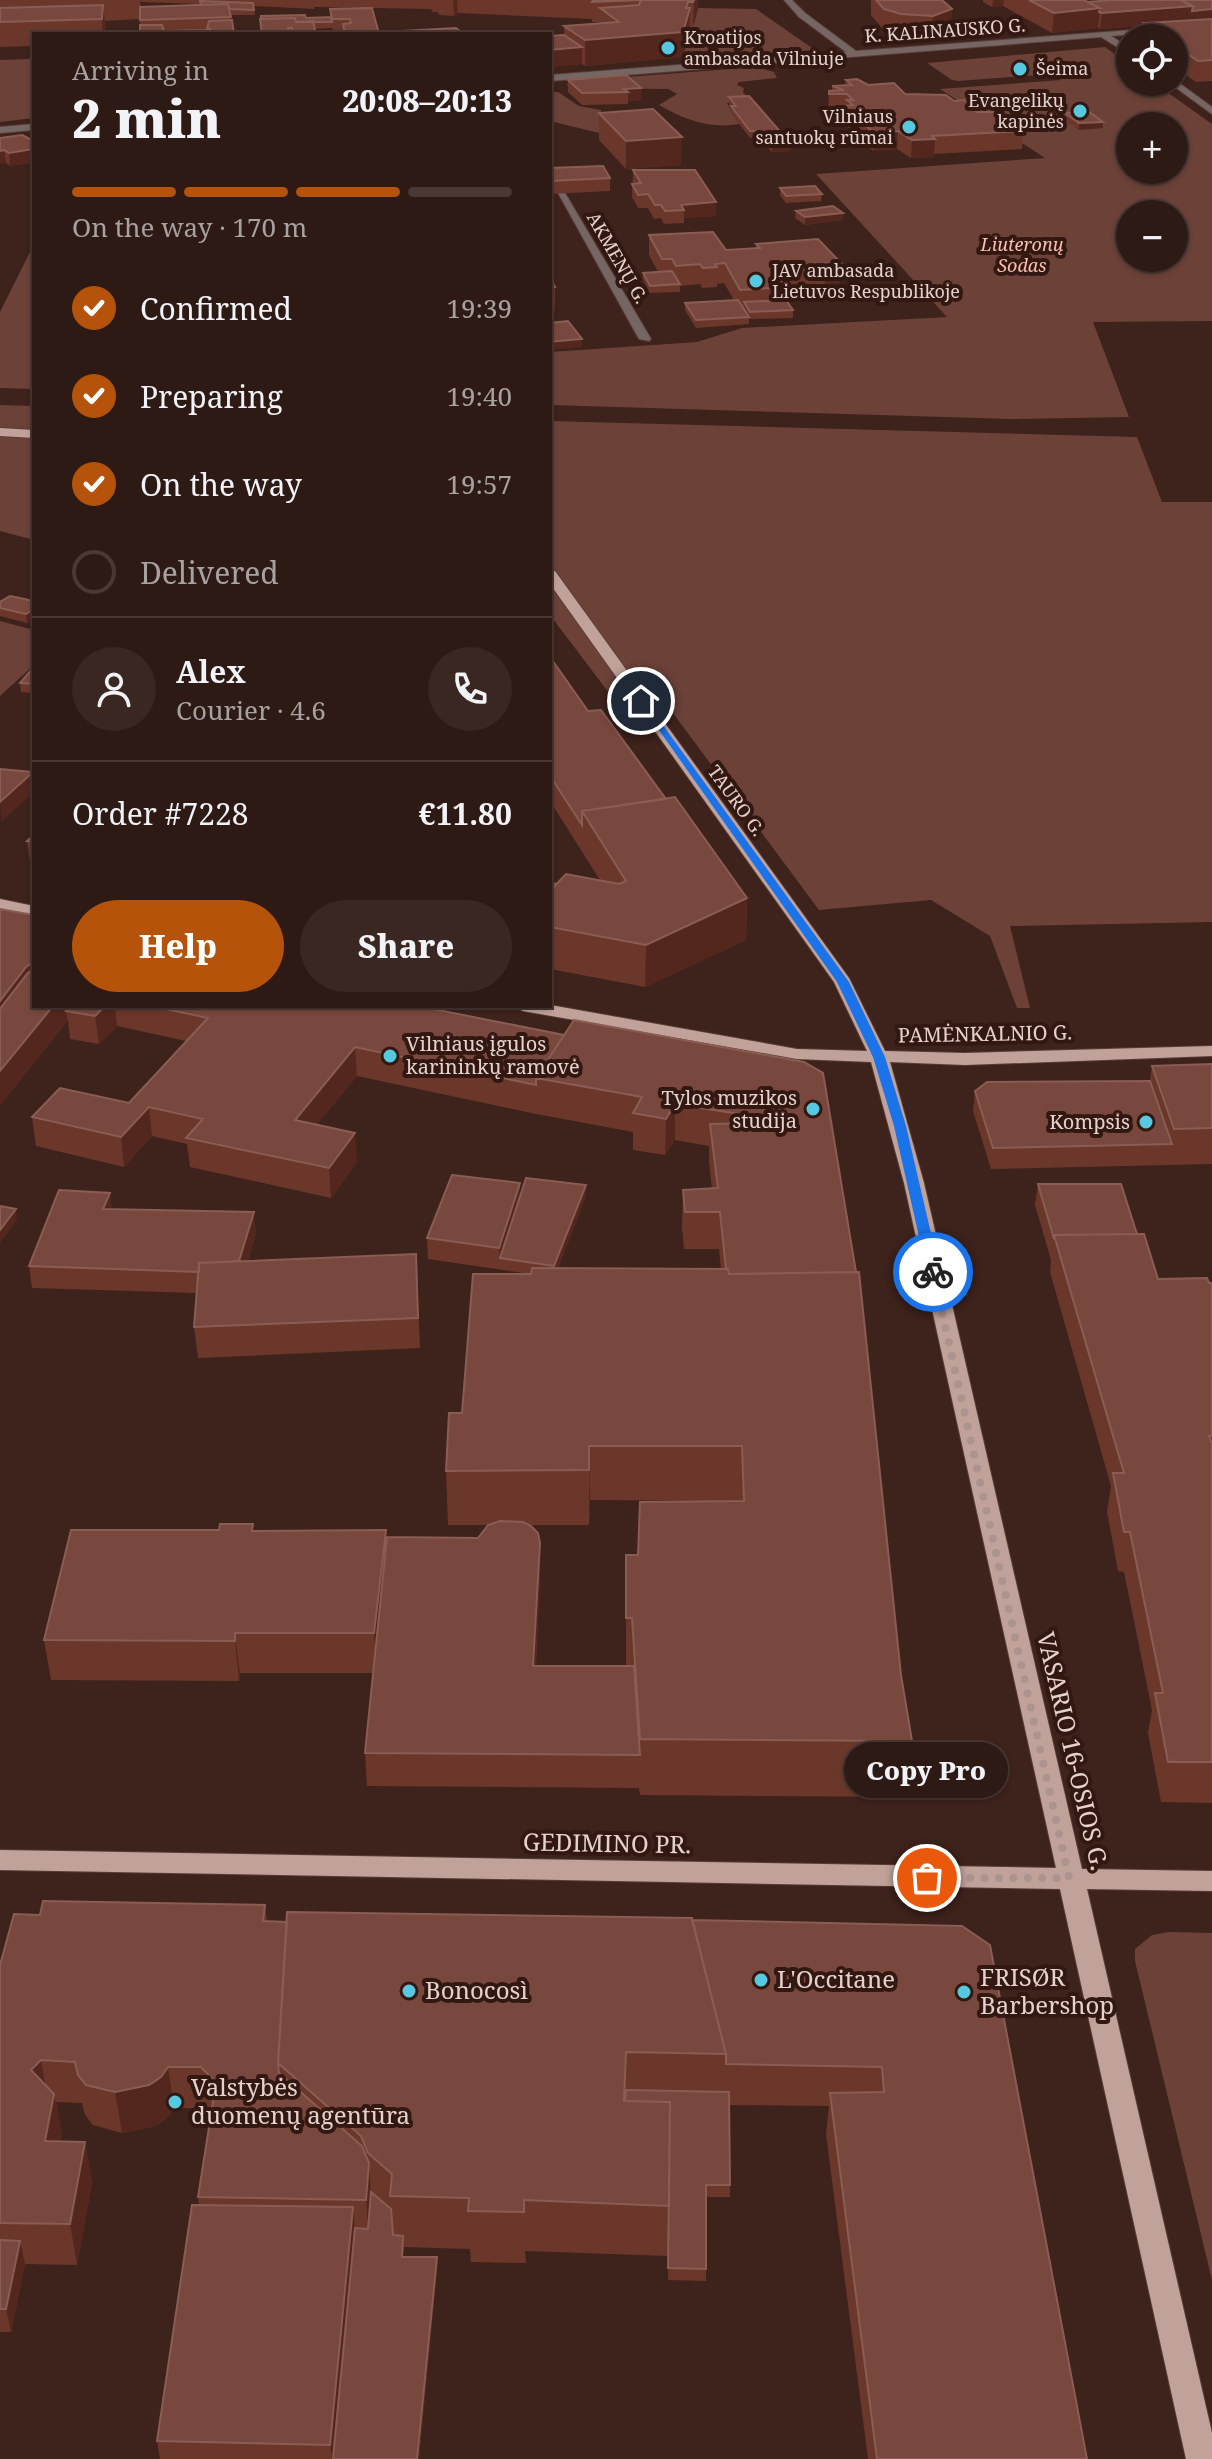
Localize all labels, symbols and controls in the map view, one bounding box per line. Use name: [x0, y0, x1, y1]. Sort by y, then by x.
street label: K. KALINAUSKO G.: [864, 12, 1026, 48]
map controls: [1116, 24, 1188, 272]
button: locate: [1116, 24, 1188, 96]
place label: Kroatijos ambasada Vilniuje: [684, 25, 844, 70]
marker: Kroatijos ambasada Vilniuje: [659, 39, 677, 57]
text: Arriving in: [72, 52, 209, 88]
place label: Šeima: [1036, 56, 1088, 80]
marker: Šeima: [1011, 60, 1029, 78]
text: 20:08–20:13: [342, 80, 512, 121]
text: 2 min: [72, 82, 221, 153]
place label: Evangelikų kapinės: [968, 88, 1065, 133]
marker: Evangelikų kapinės: [1071, 102, 1089, 120]
place label: Vilniaus santuokų rūmai: [756, 104, 893, 149]
button: +: [1116, 112, 1188, 184]
marker: Vilniaus santuokų rūmai: [900, 118, 918, 136]
button: −: [1116, 200, 1188, 272]
street label: AKMENŲ G.: [582, 207, 654, 308]
text: On the way · 170 m: [72, 209, 307, 245]
park label: Liuteronų Sodas: [980, 232, 1064, 277]
place label: JAV ambasada Lietuvos Respublikoje: [771, 258, 960, 303]
marker: JAV ambasada Lietuvos Respublikoje: [747, 272, 765, 290]
icon: check: [72, 286, 116, 330]
text: Confirmed: [140, 288, 292, 329]
text: 19:39: [446, 290, 512, 326]
icon: check: [72, 374, 116, 418]
text: Preparing: [140, 376, 283, 417]
text: 19:40: [446, 378, 512, 414]
icon: check: [72, 462, 116, 506]
text: On the way: [140, 464, 302, 505]
text: 19:57: [446, 466, 512, 502]
text: Delivered: [140, 552, 279, 593]
button: person: [72, 647, 156, 731]
button: phone: [428, 647, 512, 731]
text: Alex: [176, 651, 246, 692]
pin: [607, 667, 675, 735]
icon: home: [619, 679, 663, 723]
text: Courier · 4.6: [176, 692, 326, 728]
street label: TAURO G.: [703, 760, 771, 841]
text: Order #7228: [72, 793, 249, 834]
text: €11.80: [419, 793, 512, 834]
button: Help: [72, 900, 284, 992]
button: Share: [300, 900, 512, 992]
street label: PAMĖNKALNIO G.: [898, 1018, 1072, 1049]
place label: Vilniaus įgulos karininkų ramovė: [406, 1030, 580, 1080]
marker: Vilniaus įgulos karininkų ramovė: [381, 1047, 399, 1065]
place label: Tylos muzikos studija: [661, 1084, 797, 1134]
marker: Tylos muzikos studija: [804, 1100, 822, 1118]
place label: Kompsis: [1049, 1108, 1130, 1135]
marker: Kompsis: [1137, 1113, 1155, 1131]
courier: [893, 1232, 973, 1312]
icon: bike: [911, 1250, 955, 1294]
street label: VASARIO 16-OSIOS G.: [1030, 1628, 1117, 1873]
callout: Copy Pro: [845, 1742, 1009, 1798]
text: Copy Pro: [866, 1752, 986, 1788]
street label: GEDIMINO PR.: [523, 1825, 691, 1860]
pin: [893, 1844, 961, 1912]
icon: bag: [905, 1856, 949, 1900]
place label: FRISØR Barbershop: [980, 1960, 1114, 2021]
place label: L'Occitane: [777, 1962, 895, 1995]
marker: L'Occitane: [752, 1971, 770, 1989]
place label: Bonocosì: [425, 1973, 528, 2006]
marker: Bonocosì: [400, 1982, 418, 2000]
marker: FRISØR Barbershop: [955, 1983, 973, 2001]
place label: Valstybės duomenų agentūra: [191, 2070, 410, 2131]
marker: Valstybės duomenų agentūra: [166, 2093, 184, 2111]

